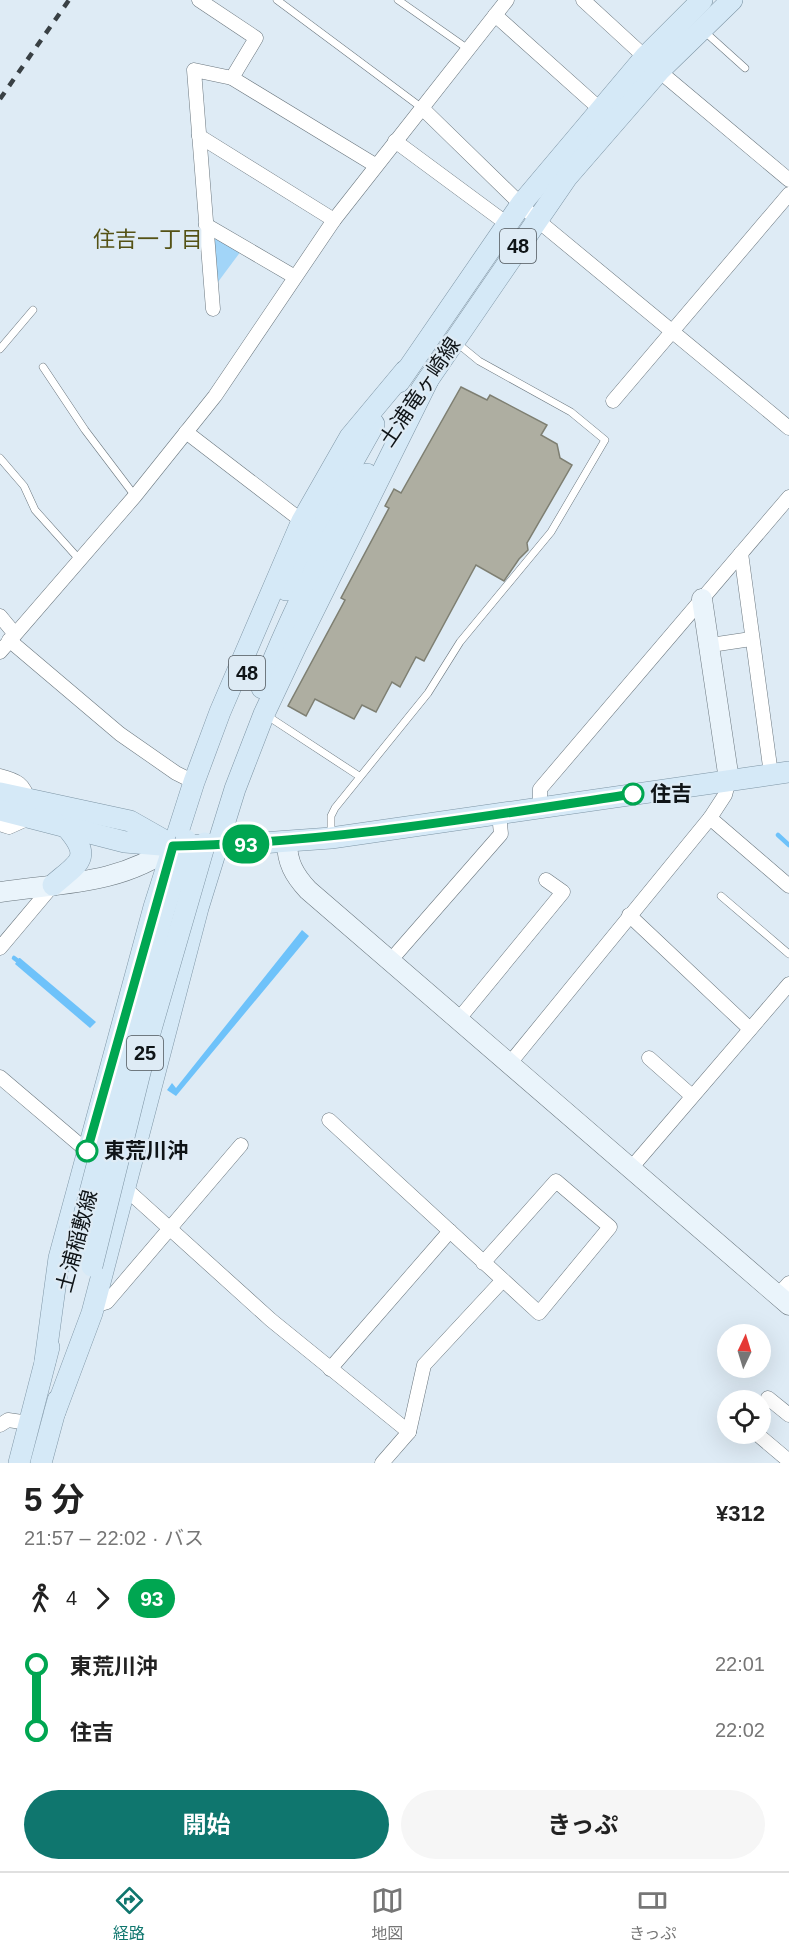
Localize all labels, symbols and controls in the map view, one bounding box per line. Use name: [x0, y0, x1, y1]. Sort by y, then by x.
district label: 住吉一丁目: [93, 227, 203, 252]
road number: 48: [500, 229, 536, 263]
street label: 土浦竜ヶ崎線: [375, 333, 464, 450]
road number: 48: [229, 656, 265, 690]
place label: 住吉: [650, 782, 692, 805]
marker: 住吉: [622, 783, 644, 805]
line badge: 93: [219, 824, 273, 864]
text: 93: [234, 833, 258, 856]
road number: 25: [127, 1036, 163, 1070]
place label: 東荒川沖: [104, 1139, 188, 1162]
marker: 東荒川沖: [76, 1140, 98, 1162]
street label: 土浦稲敷線: [52, 1187, 101, 1295]
north arrow: [717, 1324, 771, 1378]
map controls: [717, 1324, 771, 1444]
button: locate: [717, 1390, 771, 1444]
text: 5 分: [24, 1481, 85, 1518]
text: ¥312: [716, 1501, 765, 1526]
text: 21:57 – 22:02 · バス: [24, 1527, 204, 1549]
icon: walk: [24, 1582, 57, 1615]
icon: forward: [86, 1582, 119, 1615]
text: 4: [66, 1587, 77, 1609]
text: 93: [140, 1587, 163, 1610]
text: 22:01: [715, 1653, 765, 1675]
text: 東荒川沖: [70, 1654, 158, 1679]
text: 22:02: [715, 1719, 765, 1741]
text: 住吉: [70, 1720, 114, 1745]
button: 開始: [24, 1790, 389, 1859]
button: きっぷ: [401, 1790, 765, 1859]
tab: 経路: [113, 1884, 146, 1944]
tab: 地図: [371, 1884, 404, 1944]
tab: きっぷ: [629, 1884, 676, 1944]

